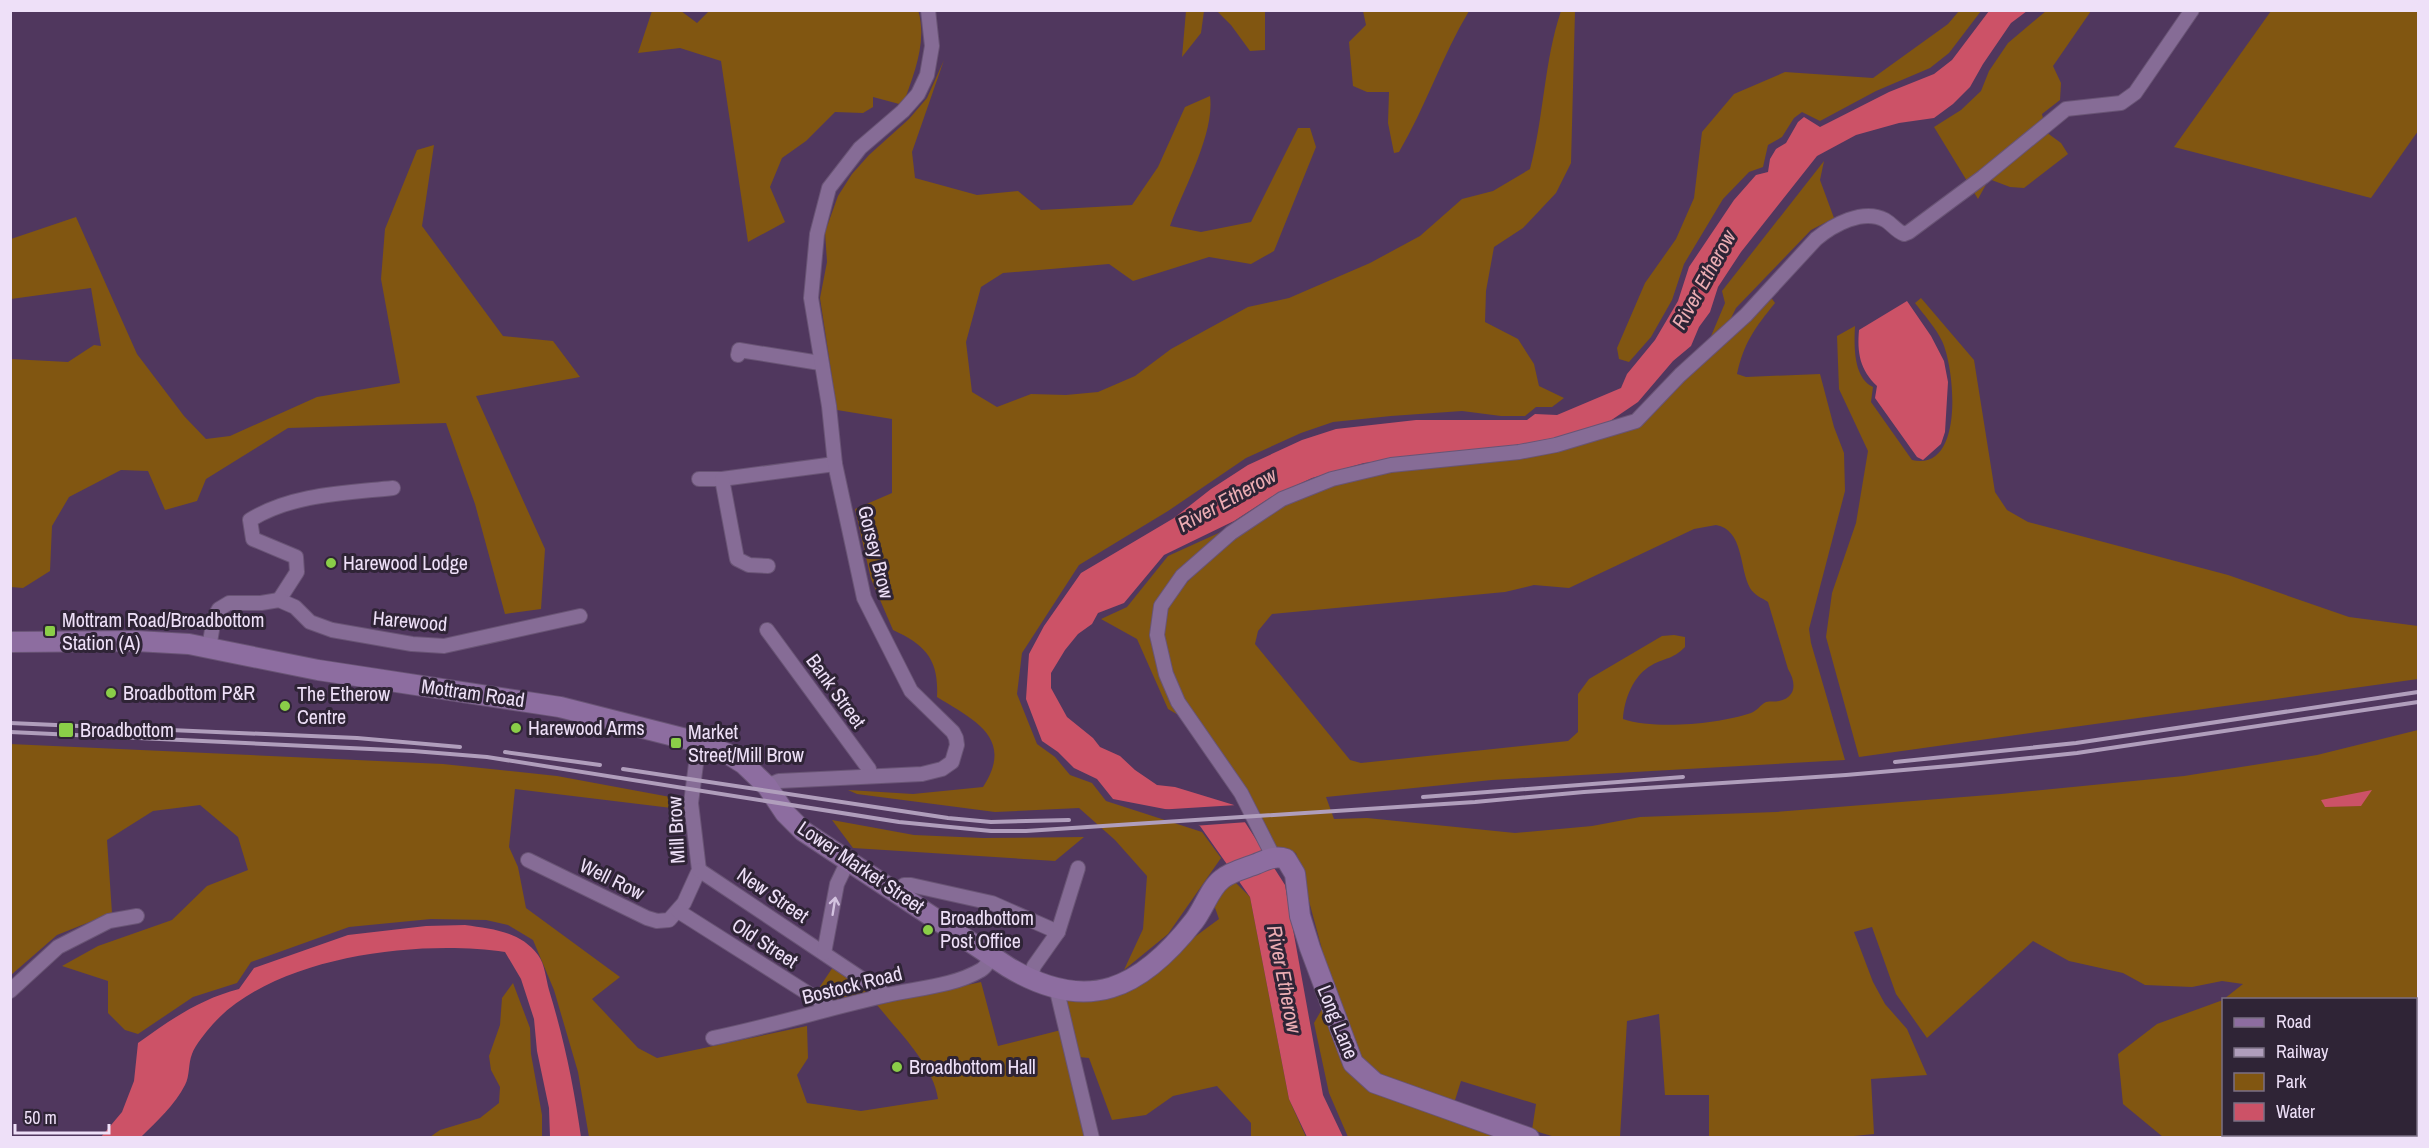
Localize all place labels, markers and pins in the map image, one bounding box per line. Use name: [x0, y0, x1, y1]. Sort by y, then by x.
place label: Harewood Lodge: [343, 549, 468, 576]
marker: Harewood Lodge: [324, 556, 338, 570]
place label: Mottram Road/Broadbottom Station (A): [62, 606, 264, 656]
marker: Mottram Road/Broadbottom Station (A): [43, 624, 57, 638]
place label: Broadbottom P&R: [123, 679, 255, 706]
place label: The Etherow Centre: [297, 680, 390, 730]
marker: Broadbottom P&R: [104, 686, 118, 700]
marker: The Etherow Centre: [278, 699, 292, 713]
place label: Harewood Arms: [528, 714, 645, 741]
place label: Broadbottom: [80, 716, 174, 743]
place label: Market Street/Mill Brow: [688, 718, 804, 768]
marker: Broadbottom: [57, 721, 75, 739]
marker: Harewood Arms: [509, 721, 523, 735]
marker: Market Street/Mill Brow: [669, 736, 683, 750]
place label: Broadbottom Post Office: [940, 904, 1034, 954]
marker: Broadbottom Post Office: [921, 923, 935, 937]
place label: Broadbottom Hall: [909, 1053, 1036, 1080]
marker: Broadbottom Hall: [890, 1060, 904, 1074]

